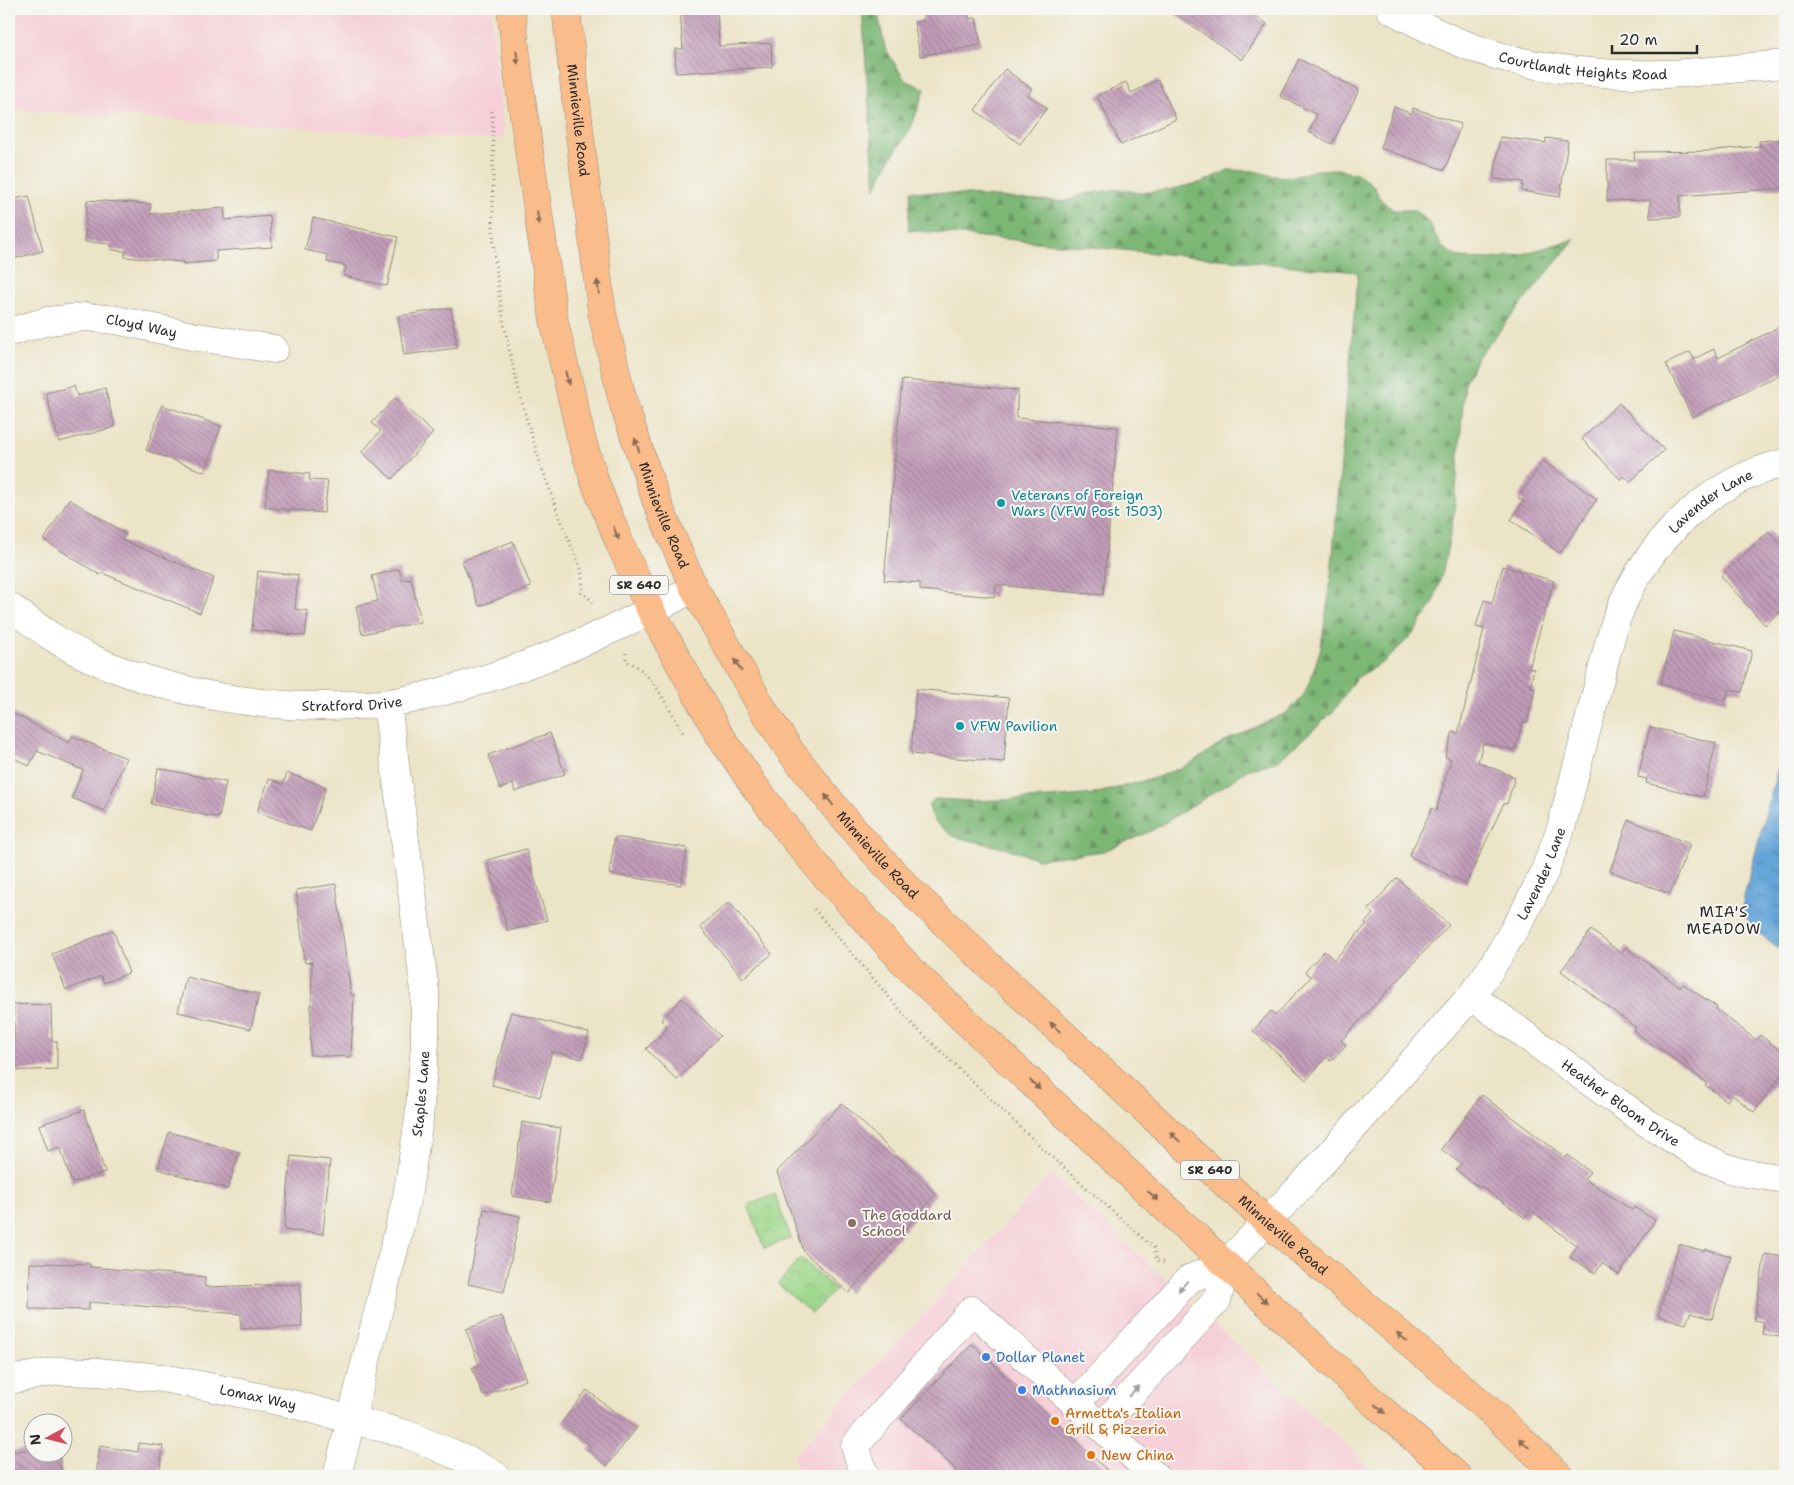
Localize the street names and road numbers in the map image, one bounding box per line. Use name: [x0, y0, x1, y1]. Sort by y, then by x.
street label: Courtlandt Heights Road: [1497, 47, 1668, 83]
street label: Minnieville Road: [563, 63, 594, 178]
street label: Cloyd Way: [105, 310, 179, 342]
street label: Minnieville Road: [635, 460, 693, 571]
street label: Lavender Lane: [1664, 465, 1756, 537]
road number: SR 640: [610, 576, 668, 594]
street label: Stratford Drive: [301, 692, 404, 715]
street label: Minnieville Road: [833, 807, 923, 903]
street label: Lavender Lane: [1513, 825, 1570, 923]
street label: Staples Lane: [407, 1050, 433, 1138]
street label: Heather Bloom Drive: [1558, 1055, 1684, 1150]
road number: SR 640: [1181, 1160, 1239, 1180]
street label: Minnieville Road: [1235, 1191, 1332, 1279]
street label: Lomax Way: [218, 1380, 299, 1414]

